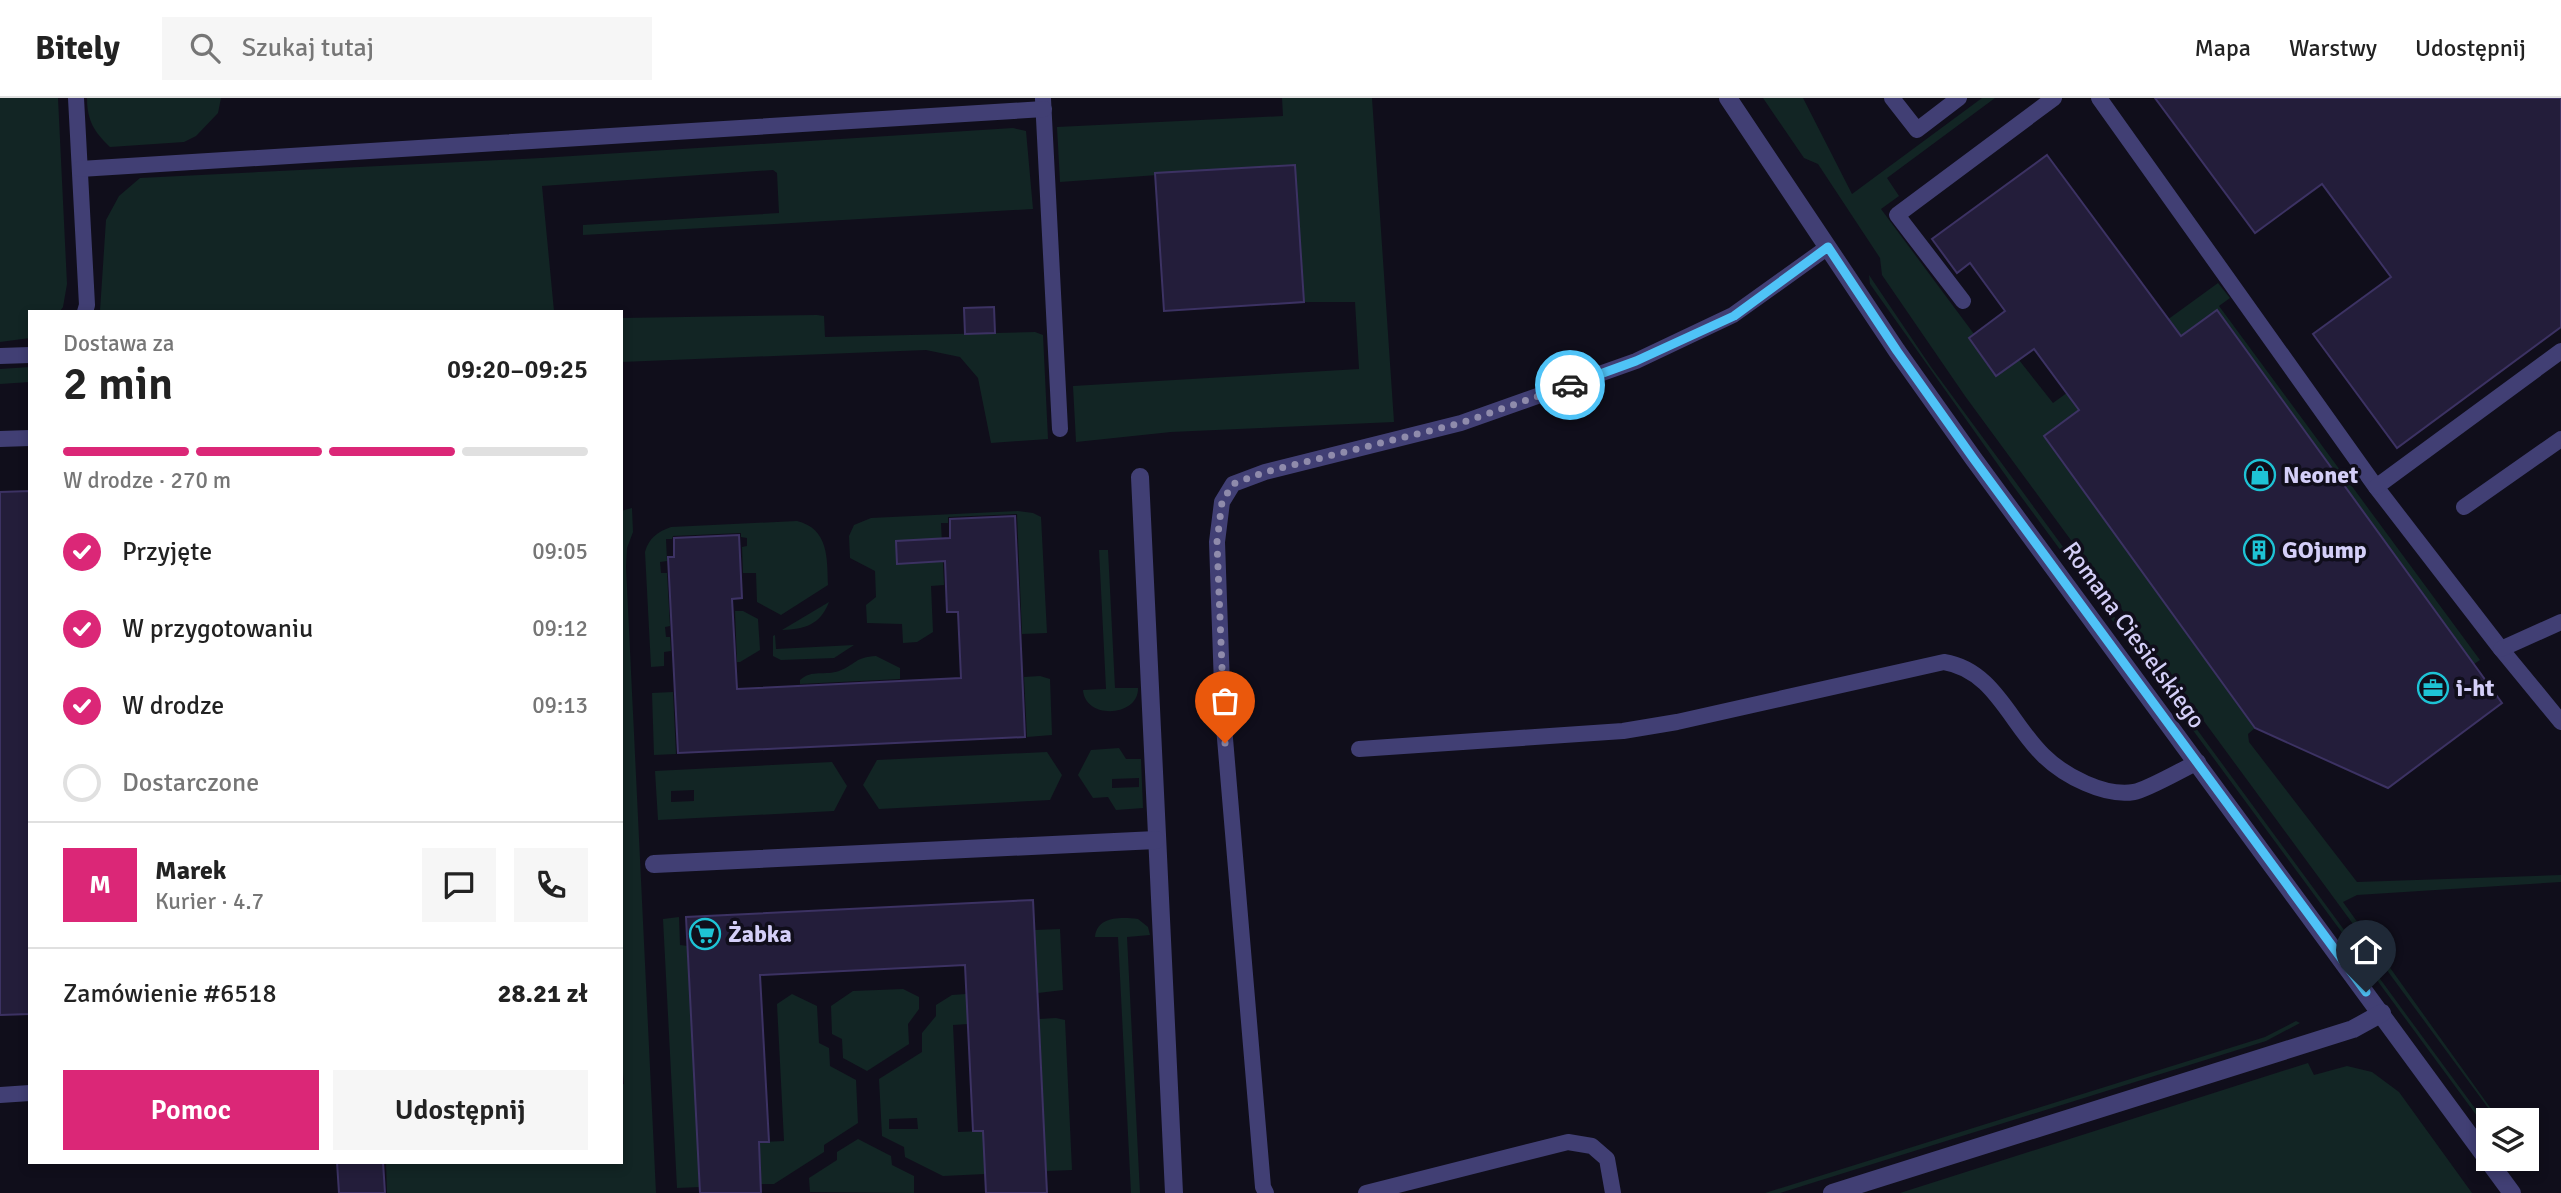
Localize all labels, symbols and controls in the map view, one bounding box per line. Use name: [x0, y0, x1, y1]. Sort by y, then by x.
search box: [162, 17, 652, 80]
text: Bitely: [35, 28, 120, 69]
icon: search: [186, 29, 224, 67]
text: Szukaj tutaj: [242, 32, 374, 64]
text: Mapa: [2194, 33, 2251, 63]
text: Warstwy: [2289, 33, 2377, 63]
text: Udostępnij: [2415, 33, 2526, 63]
text: Dostawa za: [63, 329, 174, 358]
courier: [1535, 350, 1605, 420]
text: 09:20–09:25: [447, 354, 588, 386]
text: 2 min: [63, 356, 173, 412]
icon: car: [1551, 366, 1589, 404]
shop icon: Neonet: [2243, 458, 2277, 492]
place label: Neonet: [2283, 460, 2358, 490]
text: W drodze · 270 m: [63, 466, 231, 495]
icon: check: [63, 533, 101, 571]
building icon: GOjump: [2242, 533, 2276, 567]
place label: GOjump: [2282, 535, 2367, 565]
text: Przyjęte: [122, 536, 212, 568]
street label: Romana Ciesielskiego: [2056, 536, 2212, 734]
text: 09:05: [532, 537, 588, 566]
icon: check: [63, 610, 101, 648]
text: W przygotowaniu: [122, 613, 313, 645]
text: 09:12: [532, 614, 588, 643]
pin: [1195, 671, 1255, 743]
office icon: i-ht: [2416, 671, 2450, 705]
place label: i-ht: [2456, 673, 2494, 703]
icon: bag: [1206, 682, 1244, 720]
icon: check: [63, 687, 101, 725]
text: W drodze: [122, 690, 224, 722]
text: 09:13: [532, 691, 588, 720]
text: Dostarczone: [122, 767, 259, 799]
button: chat: [422, 848, 496, 922]
button: phone: [514, 848, 588, 922]
text: Marek: [155, 855, 226, 887]
text: M: [89, 869, 111, 901]
text: Kurier · 4.7: [155, 887, 264, 916]
supermarket icon: Żabka: [688, 917, 722, 951]
place label: Żabka: [728, 919, 792, 949]
pin: [2336, 920, 2396, 992]
icon: home: [2347, 931, 2385, 969]
text: Zamówienie #6518: [63, 978, 276, 1010]
text: 28.21 zł: [497, 978, 588, 1010]
button: Pomoc: [63, 1070, 319, 1150]
button: Udostępnij: [333, 1070, 588, 1150]
map controls: [2476, 1108, 2539, 1171]
button: layers: [2476, 1108, 2539, 1171]

